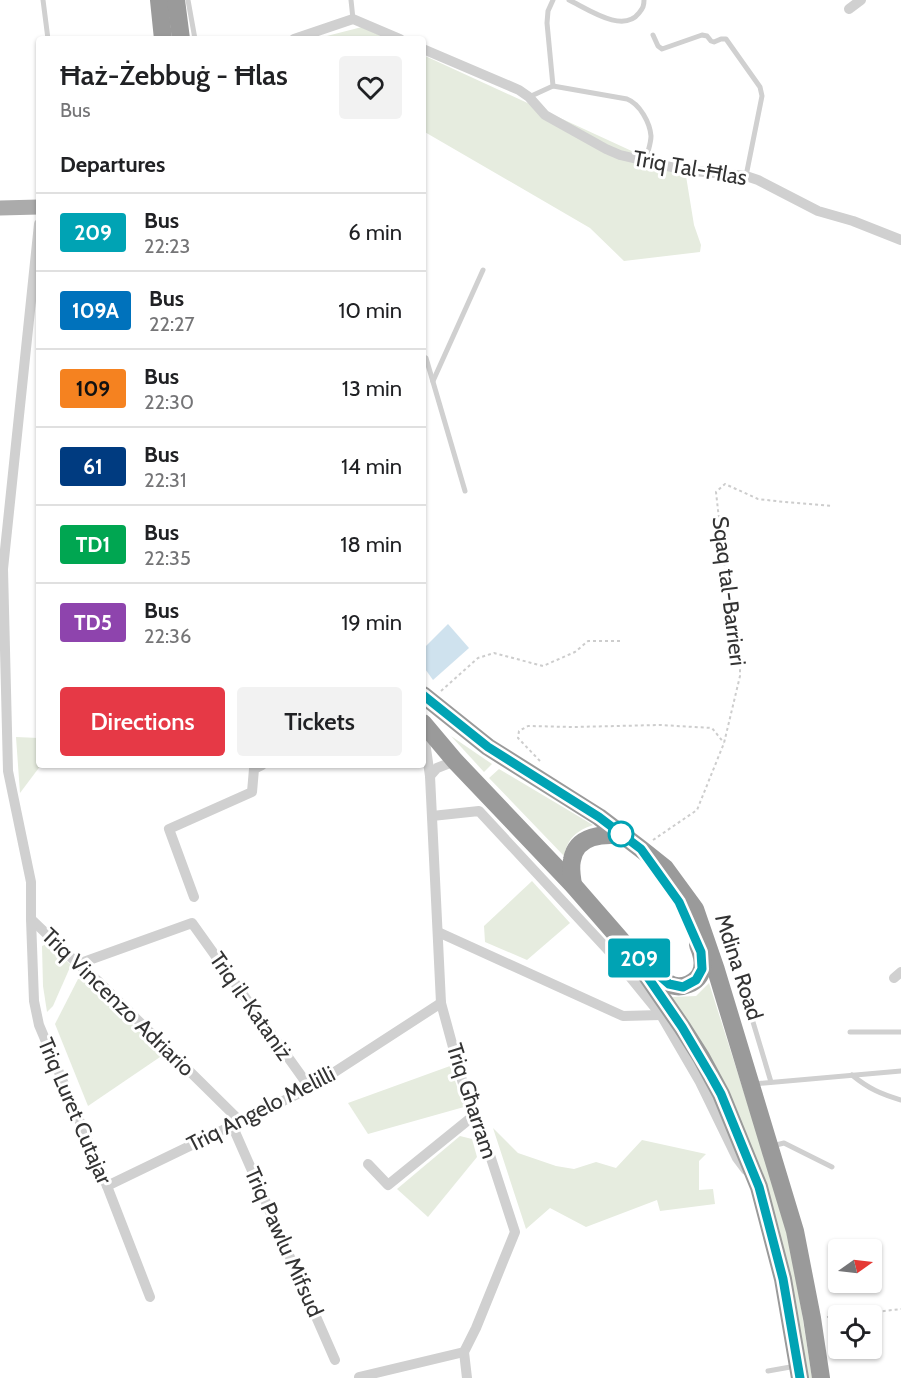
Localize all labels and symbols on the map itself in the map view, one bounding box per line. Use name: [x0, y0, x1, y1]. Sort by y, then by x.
street label: Triq Tal-Ħlas: [631, 145, 749, 191]
street label: Sqaq tal-Barrieri: [706, 515, 752, 667]
unlabelled marker: [608, 821, 634, 847]
street label: Mdina Road: [709, 911, 769, 1023]
street label: Triq Vincenzo Adriario: [36, 922, 200, 1082]
line badge: 209: [604, 938, 674, 978]
street label: Triq il-Kataniż: [204, 947, 298, 1065]
street label: Triq Luret Cutajar: [32, 1034, 118, 1188]
street label: Triq Għarram: [441, 1040, 503, 1162]
street label: Triq Angelo Melilli: [182, 1060, 340, 1158]
street label: Triq Pawlu Mifsud: [239, 1163, 329, 1321]
north arrow: [828, 1239, 882, 1293]

